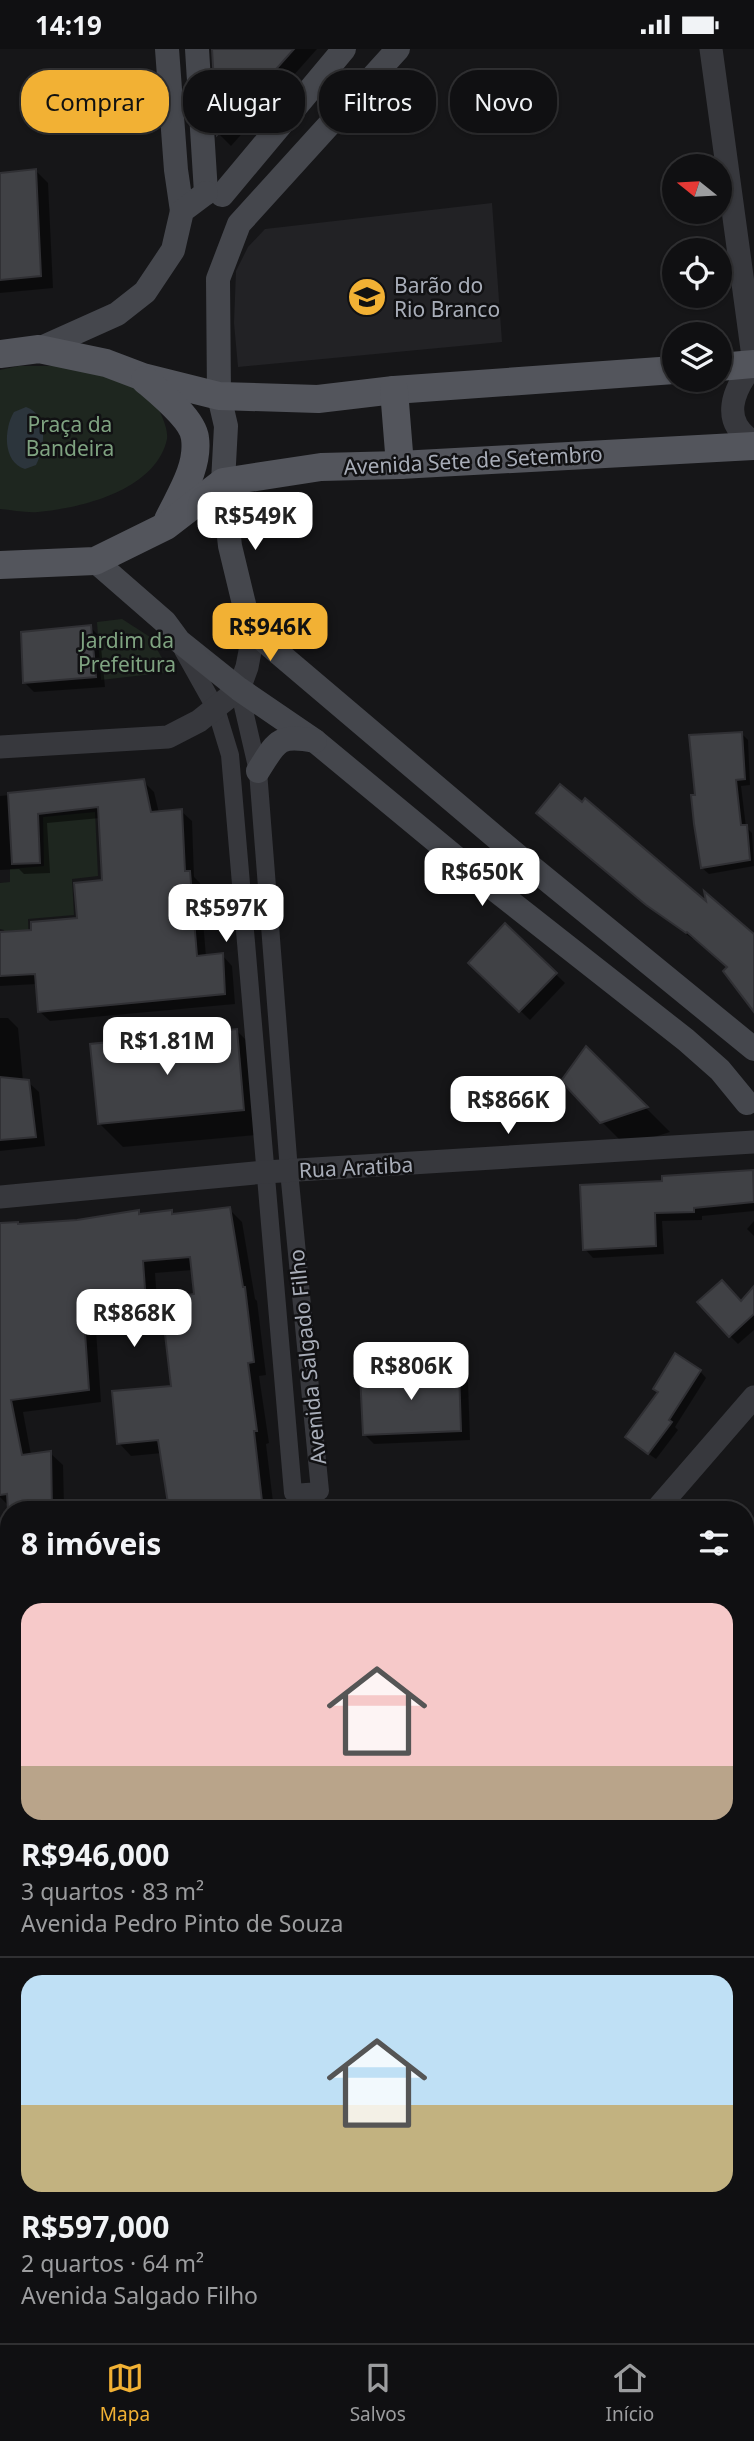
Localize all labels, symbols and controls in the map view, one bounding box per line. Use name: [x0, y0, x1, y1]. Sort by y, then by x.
text: 14:19: [35, 7, 102, 43]
chip: Comprar: [21, 70, 169, 133]
chip: Alugar: [183, 70, 305, 133]
chip: Filtros: [319, 70, 436, 133]
chip: Novo: [450, 70, 557, 133]
north arrow: [662, 154, 732, 224]
map controls: [662, 154, 732, 392]
button: locate: [662, 238, 732, 308]
place label: Barão do Rio Branco: [394, 271, 500, 323]
school or university icon: Barão do Rio Branco: [346, 276, 388, 318]
button: layers: [662, 322, 732, 392]
park label: Praça da Bandeira: [26, 410, 114, 462]
street label: Avenida Sete de Setembro: [343, 439, 603, 481]
pin: R$549K: [198, 493, 312, 552]
text: R$549K: [214, 499, 296, 531]
pin: R$946K: [213, 603, 327, 663]
text: R$946K: [229, 610, 311, 642]
park label: Jardim da Prefeitura: [78, 626, 176, 678]
pin: R$650K: [425, 849, 539, 908]
text: R$650K: [441, 855, 523, 887]
pin: R$597K: [169, 885, 283, 944]
text: R$597K: [185, 891, 267, 923]
pin: R$1.81M: [102, 1017, 232, 1077]
text: R$1.81M: [119, 1024, 215, 1056]
pin: R$866K: [451, 1077, 565, 1136]
text: R$866K: [467, 1083, 549, 1115]
street label: Rua Aratiba: [298, 1150, 414, 1184]
street label: Avenida Salgado Filho: [282, 1248, 332, 1466]
pin: R$868K: [77, 1289, 191, 1349]
text: R$868K: [93, 1296, 175, 1328]
pin: R$806K: [354, 1343, 468, 1402]
text: R$806K: [370, 1349, 452, 1381]
text: 8 imóveis: [21, 1523, 161, 1564]
icon: filters: [695, 1524, 733, 1562]
icon: home: [314, 1648, 440, 1774]
text: R$946,000: [21, 1834, 169, 1875]
text: 3 quartos · 83 m²: [21, 1875, 204, 1907]
text: Avenida Pedro Pinto de Souza: [21, 1907, 343, 1939]
icon: home: [314, 2020, 440, 2146]
text: R$597,000: [21, 2206, 169, 2247]
text: 2 quartos · 64 m²: [21, 2247, 204, 2279]
text: Avenida Salgado Filho: [21, 2279, 258, 2311]
tab: Mapa: [100, 2359, 150, 2427]
tab: Salvos: [350, 2359, 406, 2427]
tab: Início: [606, 2359, 654, 2427]

